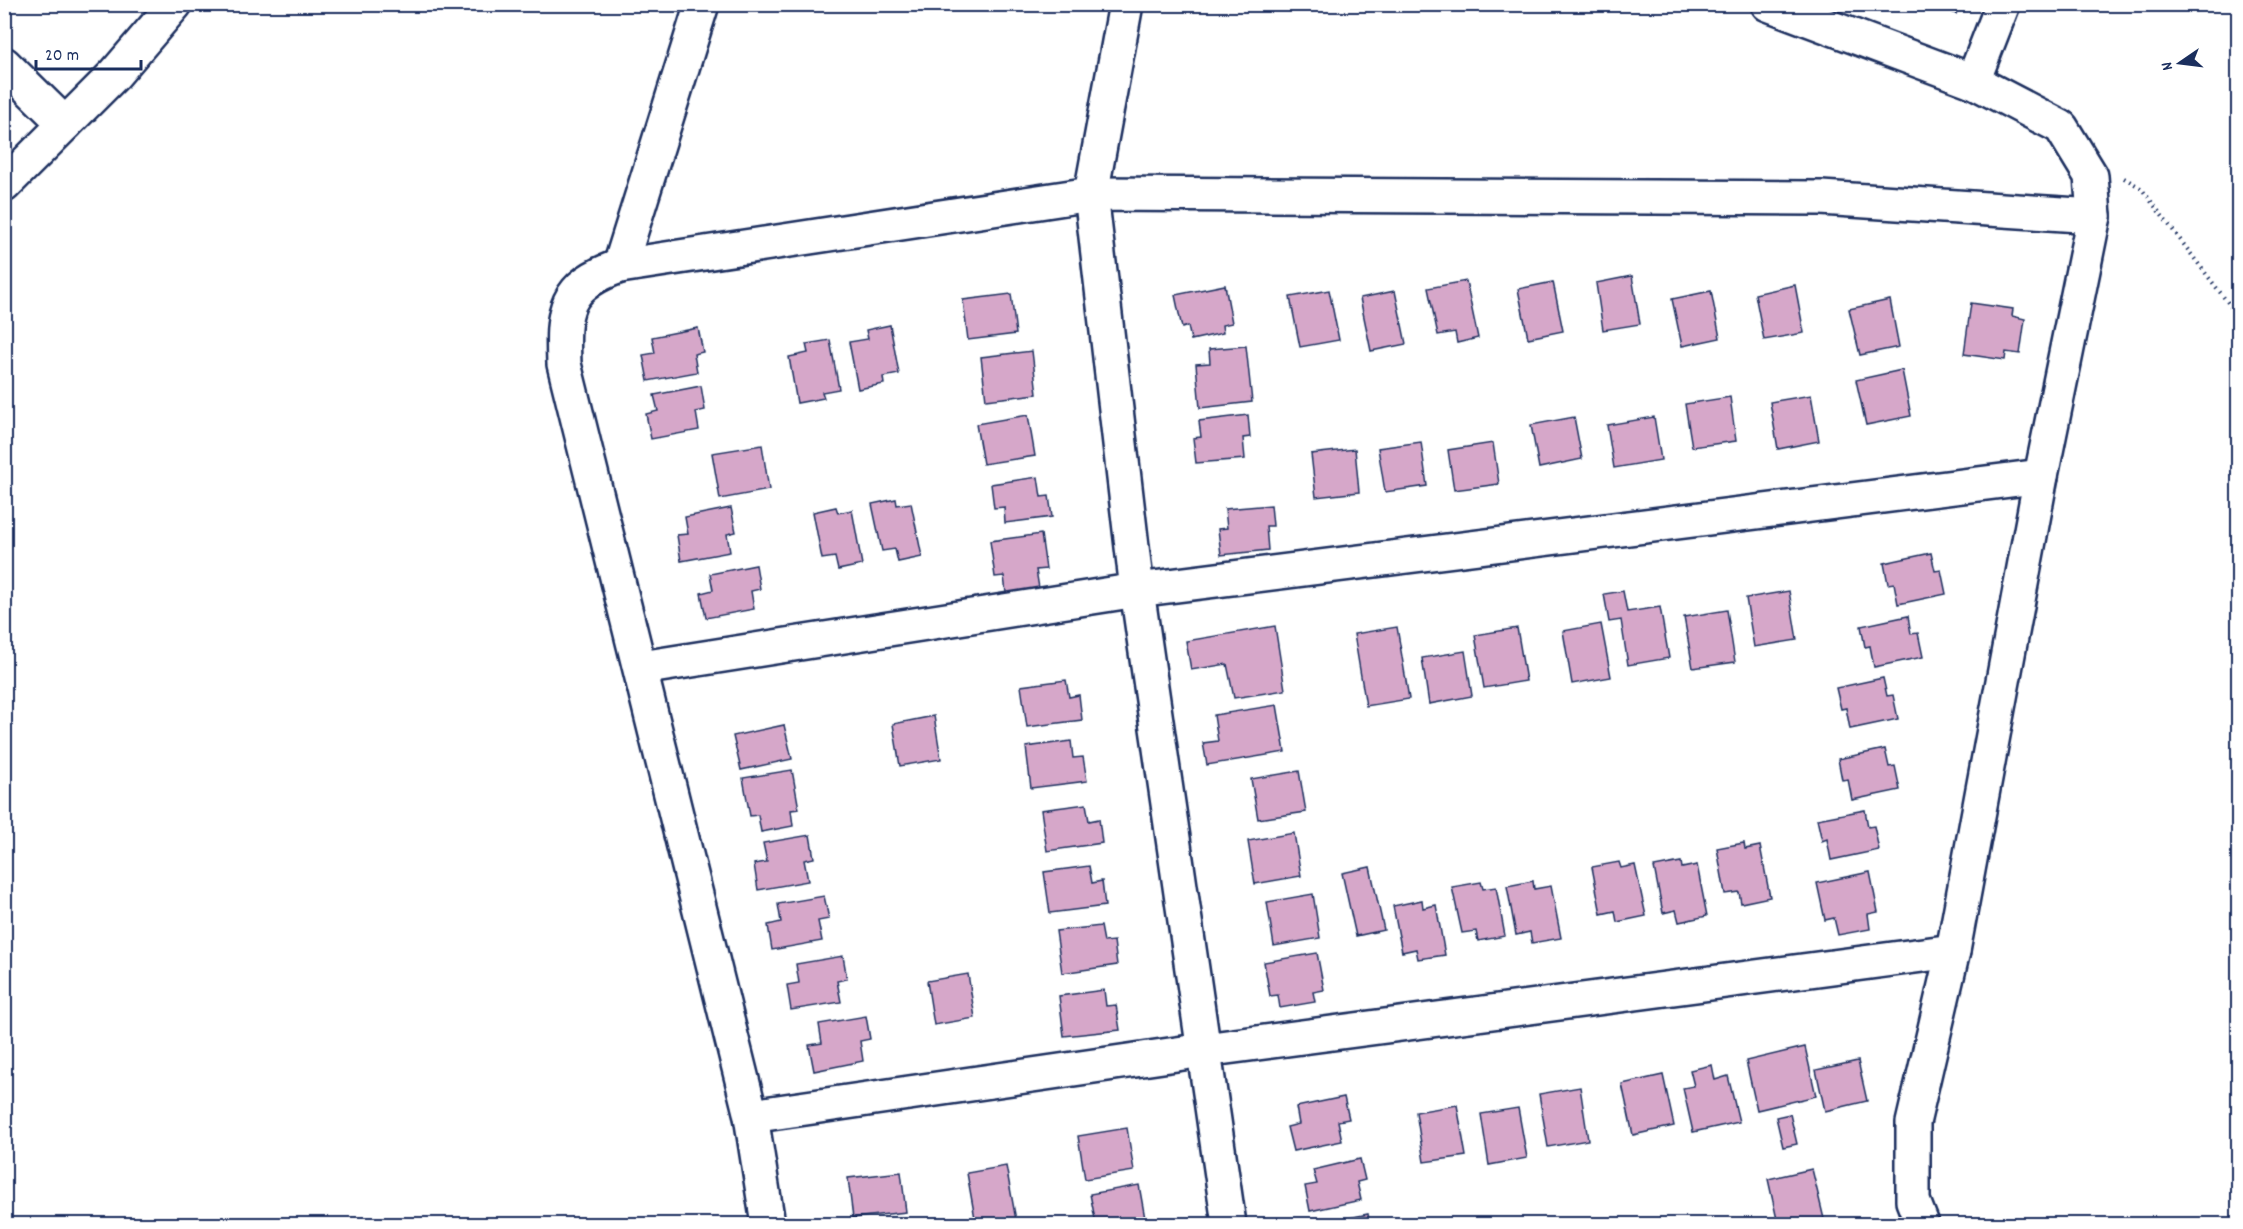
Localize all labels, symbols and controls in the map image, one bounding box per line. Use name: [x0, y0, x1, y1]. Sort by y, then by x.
scale bar: [36, 33, 141, 71]
north arrow: [2150, 33, 2210, 93]
text: 20 m: [45, 44, 79, 69]
text: N: [2156, 59, 2180, 73]

